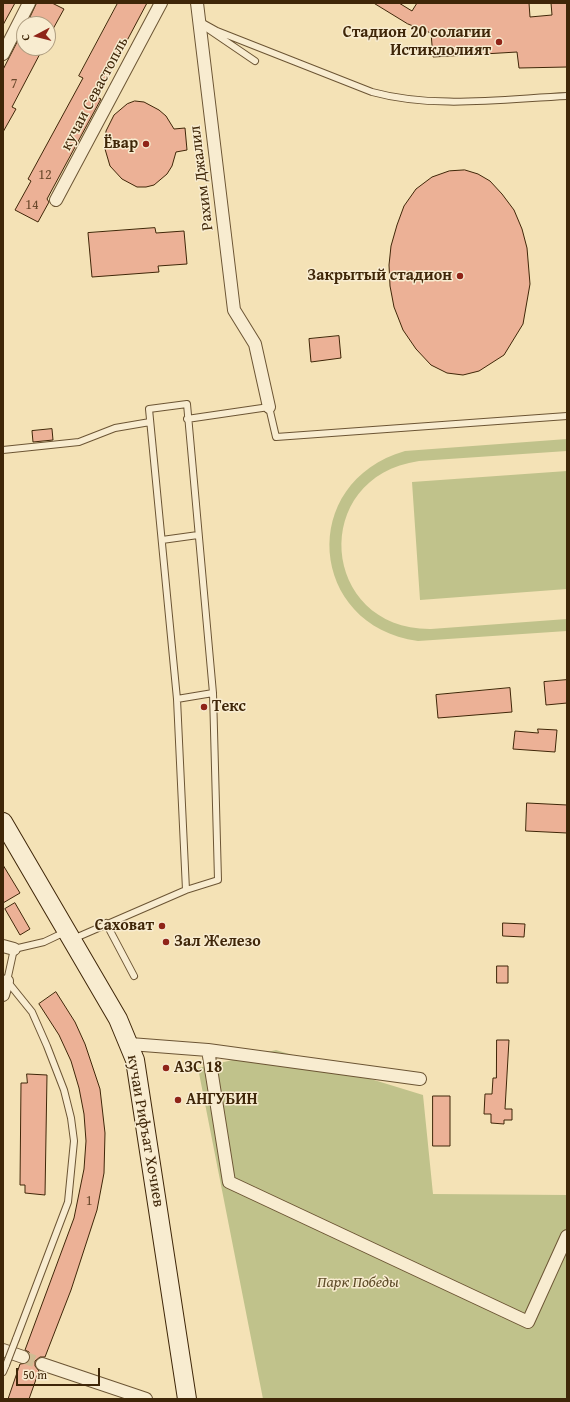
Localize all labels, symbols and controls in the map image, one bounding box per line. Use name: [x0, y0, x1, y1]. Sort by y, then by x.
north arrow: [16, 16, 56, 56]
place label: Стадион 20 солагии Истиклолият: [343, 23, 491, 61]
text: С: [17, 33, 33, 41]
street label: кучаи Севастопль: [57, 34, 133, 154]
marker: Стадион 20 солагии Истиклолият: [494, 37, 504, 47]
house number: 7: [11, 76, 17, 92]
street label: Рахим Джалил: [186, 124, 218, 232]
place label: Ёвар: [104, 134, 138, 154]
marker: Ёвар: [141, 139, 151, 149]
house number: 12: [38, 167, 52, 183]
house number: 14: [25, 197, 39, 213]
place label: Закрытый стадион: [307, 266, 452, 286]
marker: Закрытый стадион: [455, 271, 465, 281]
place label: Текс: [212, 697, 246, 717]
marker: Текс: [199, 702, 209, 712]
place label: Саховат: [95, 916, 154, 936]
marker: Саховат: [157, 921, 167, 931]
place label: Зал Железо: [174, 932, 261, 952]
marker: Зал Железо: [161, 937, 171, 947]
street label: кучаи Рифъат Хочиев: [122, 1053, 168, 1209]
place label: АЗС 18: [174, 1058, 222, 1078]
marker: АЗС 18: [161, 1063, 171, 1073]
place label: АНГУБИН: [186, 1090, 258, 1110]
marker: АНГУБИН: [173, 1095, 183, 1105]
house number: 1: [86, 1193, 92, 1209]
park label: Парк Победы: [317, 1273, 399, 1293]
scale bar: [18, 1360, 102, 1386]
text: 50 m: [23, 1366, 47, 1383]

